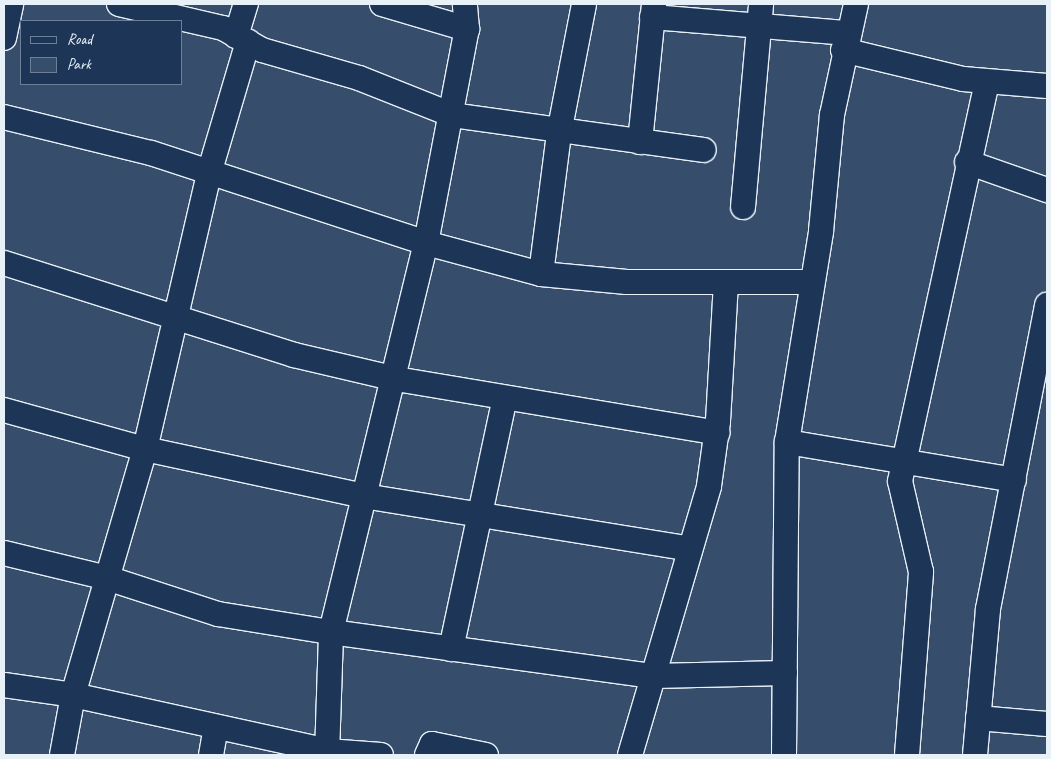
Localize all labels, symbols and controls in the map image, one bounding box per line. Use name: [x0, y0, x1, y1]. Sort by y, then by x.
legend: [20, 20, 182, 85]
text: Road: [67, 30, 92, 49]
text: Park: [67, 55, 91, 74]

